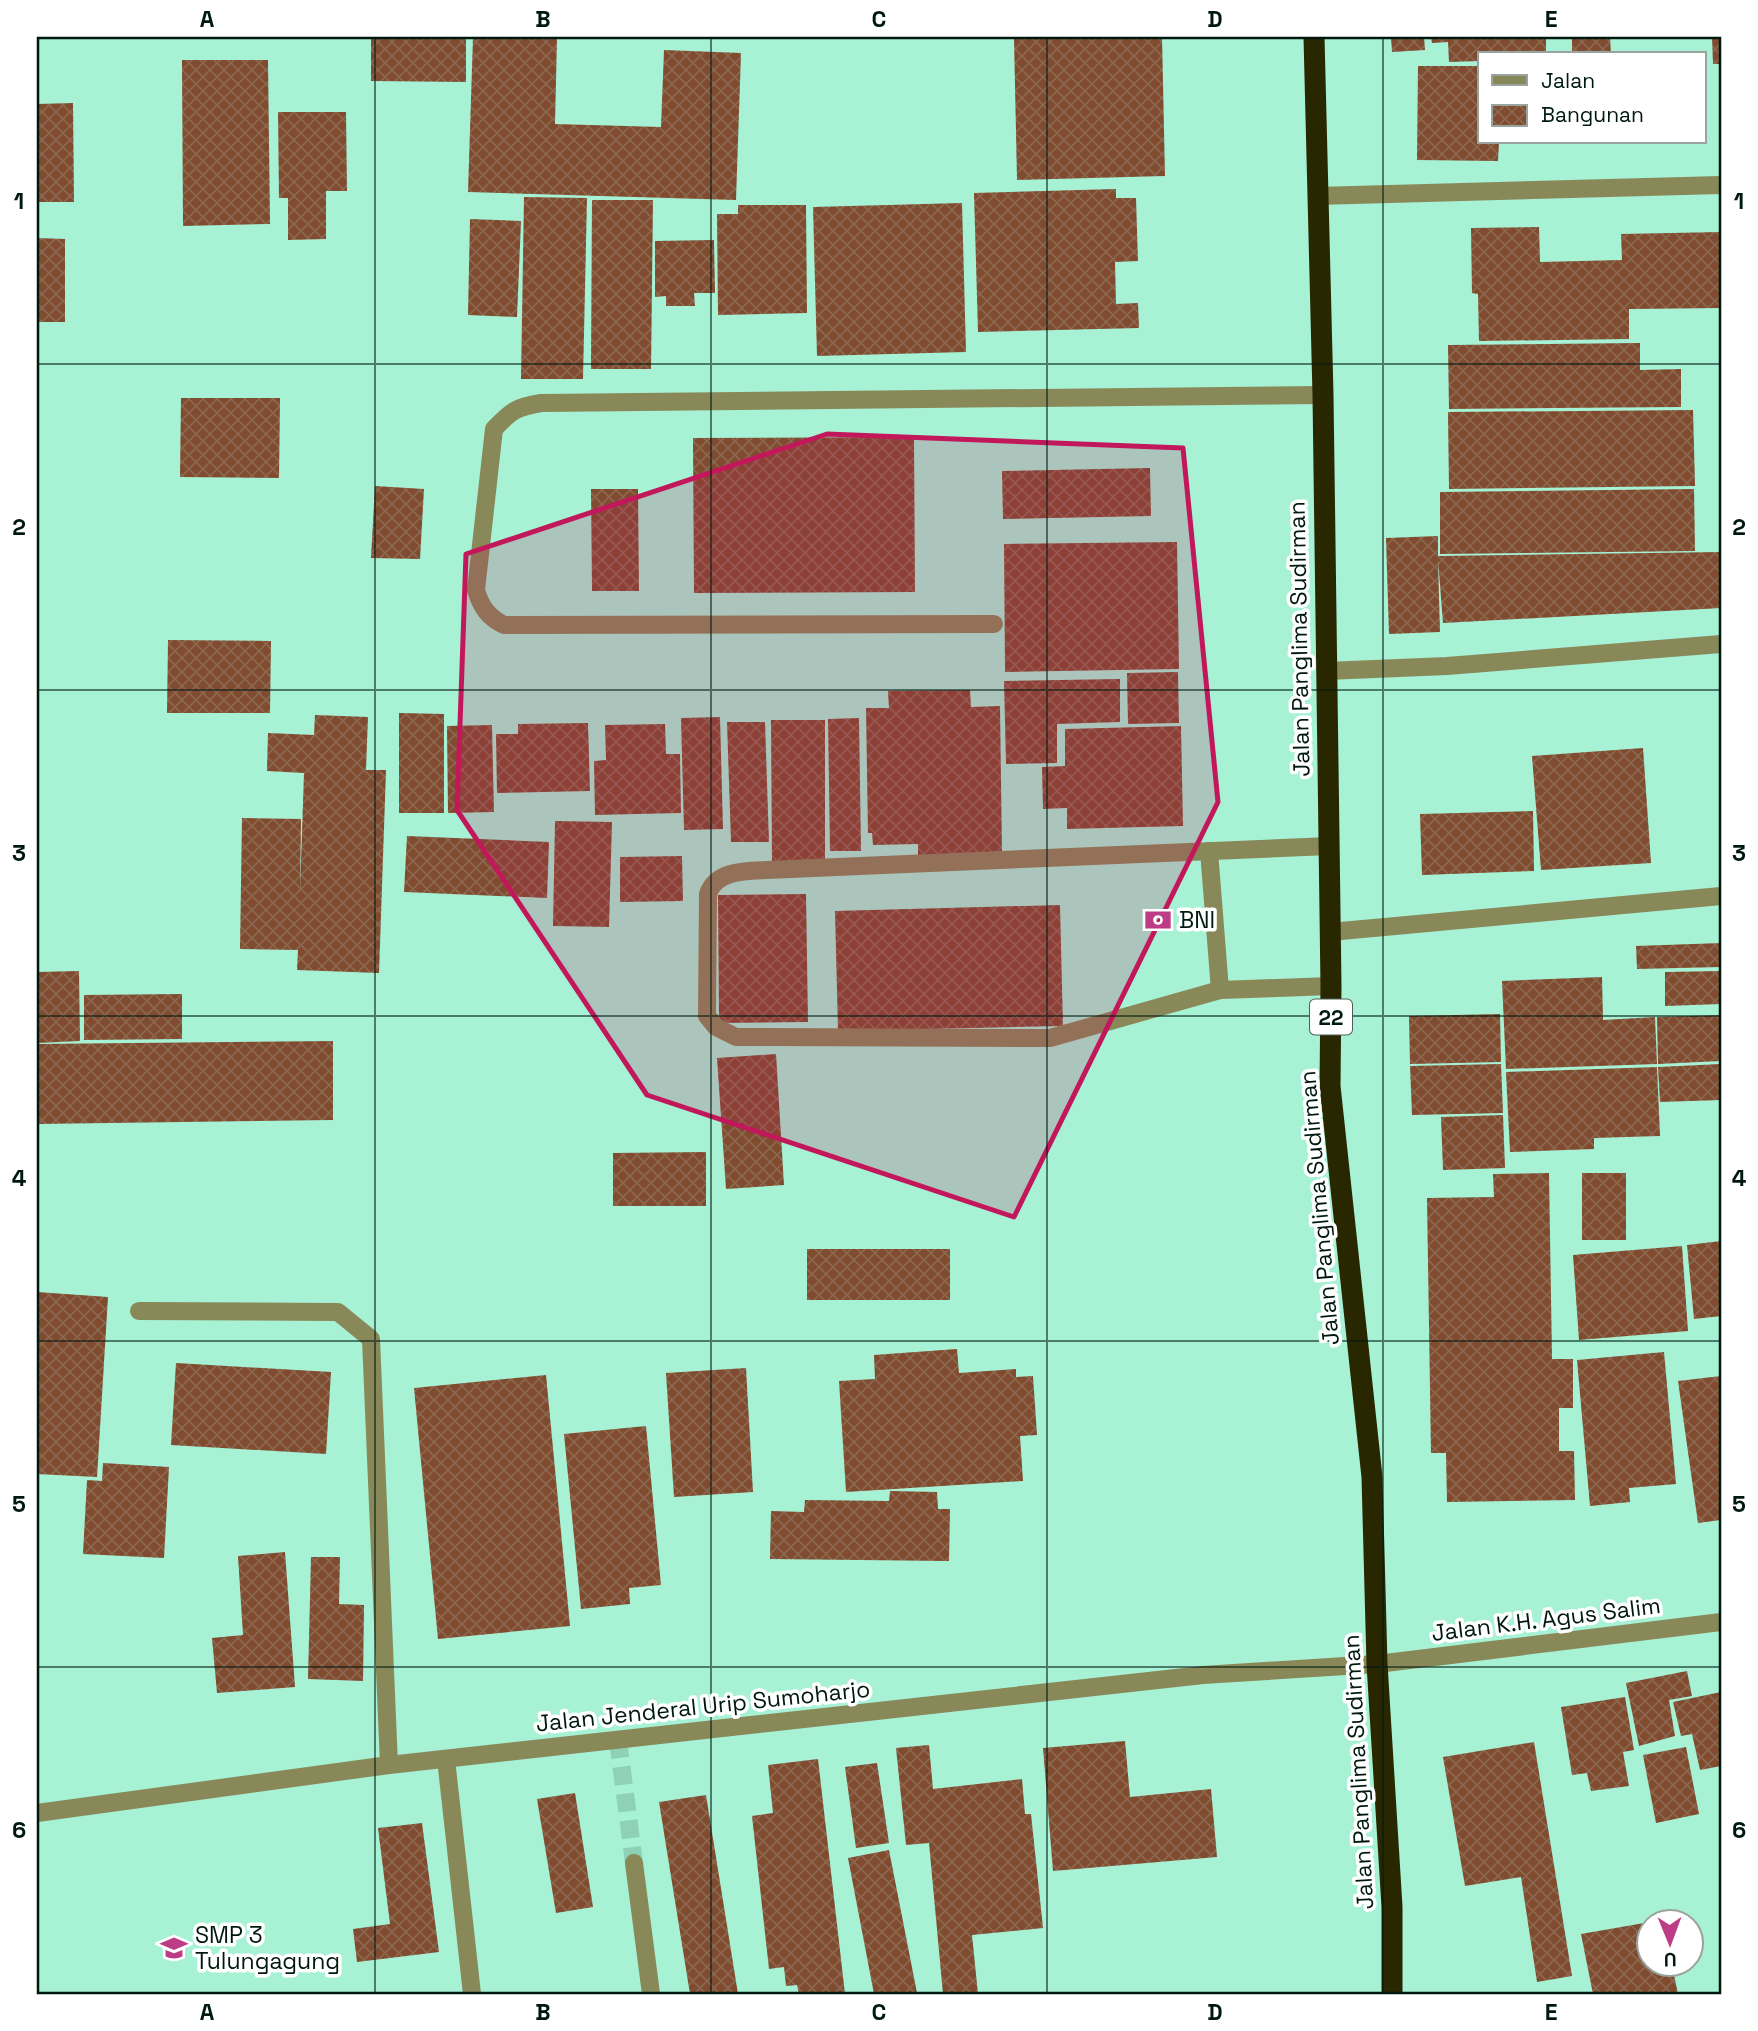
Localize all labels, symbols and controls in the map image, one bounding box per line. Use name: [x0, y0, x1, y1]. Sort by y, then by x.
text: A: [200, 4, 215, 34]
text: B: [535, 4, 551, 34]
text: C: [872, 4, 886, 34]
text: D: [1207, 4, 1223, 34]
text: E: [1545, 4, 1557, 34]
legend: [1478, 52, 1706, 144]
text: Jalan: [1541, 67, 1595, 94]
text: Bangunan: [1541, 101, 1644, 128]
text: 1: [14, 186, 24, 216]
text: 1: [1734, 186, 1744, 216]
street label: Jalan Panglima Sudirman: [1282, 501, 1316, 777]
text: 2: [12, 512, 26, 542]
text: 2: [1732, 512, 1746, 542]
text: 3: [12, 838, 26, 868]
text: 3: [1732, 838, 1746, 868]
bank icon: BNI: [1143, 905, 1173, 935]
place label: BNI: [1179, 905, 1215, 935]
road number: 22: [1310, 1000, 1352, 1034]
street label: Jalan Panglima Sudirman: [1292, 1070, 1346, 1346]
text: 4: [12, 1163, 27, 1193]
text: 4: [1732, 1163, 1747, 1193]
text: 5: [12, 1489, 26, 1519]
text: 5: [1732, 1489, 1746, 1519]
street label: Jalan K.H. Agus Salim: [1430, 1590, 1662, 1648]
street label: Jalan Panglima Sudirman: [1336, 1634, 1380, 1910]
street label: Jalan Jenderal Urip Sumoharjo: [534, 1674, 872, 1738]
text: 6: [12, 1815, 26, 1845]
text: 6: [1732, 1815, 1746, 1845]
north arrow: [1636, 1909, 1706, 1979]
place label: SMP 3 Tulungagung: [195, 1920, 340, 1976]
school or university icon: SMP 3 Tulungagung: [159, 1933, 189, 1963]
text: U: [1664, 1947, 1677, 1972]
text: A: [200, 1997, 215, 2027]
text: B: [535, 1997, 551, 2027]
text: C: [872, 1997, 886, 2027]
text: D: [1207, 1997, 1223, 2027]
text: E: [1545, 1997, 1557, 2027]

